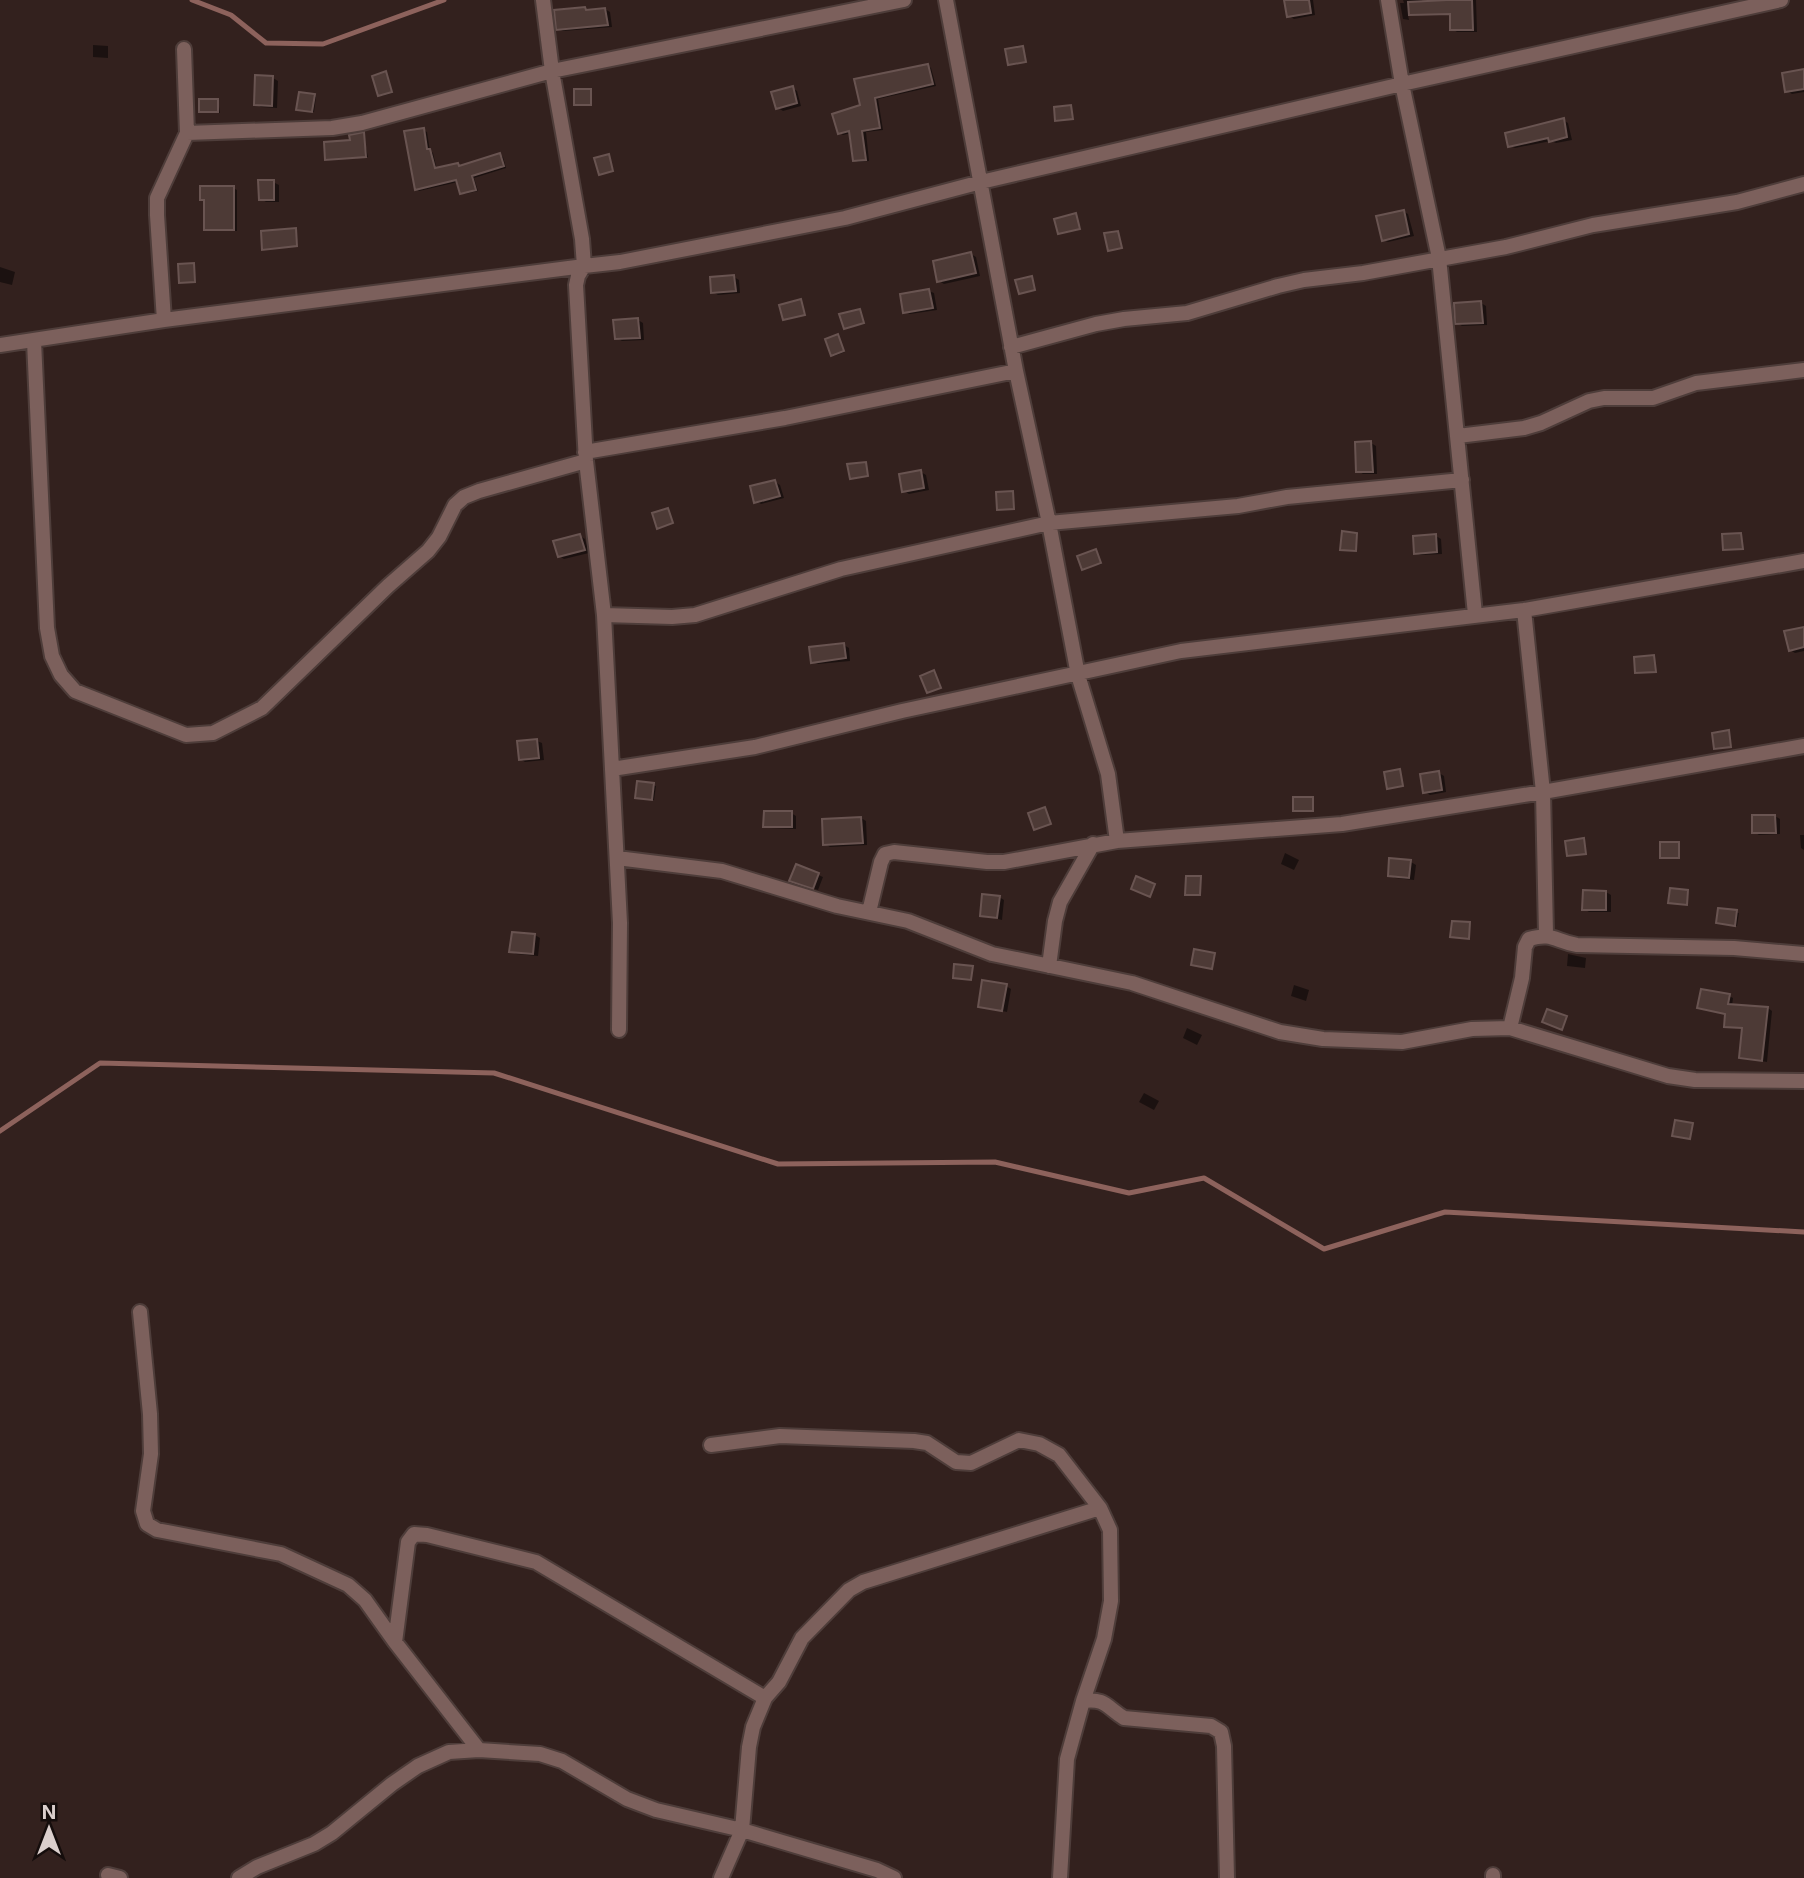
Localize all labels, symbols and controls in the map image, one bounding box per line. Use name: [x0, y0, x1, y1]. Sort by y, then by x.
north arrow: [14, 1794, 84, 1864]
text: N: [42, 1801, 56, 1824]

